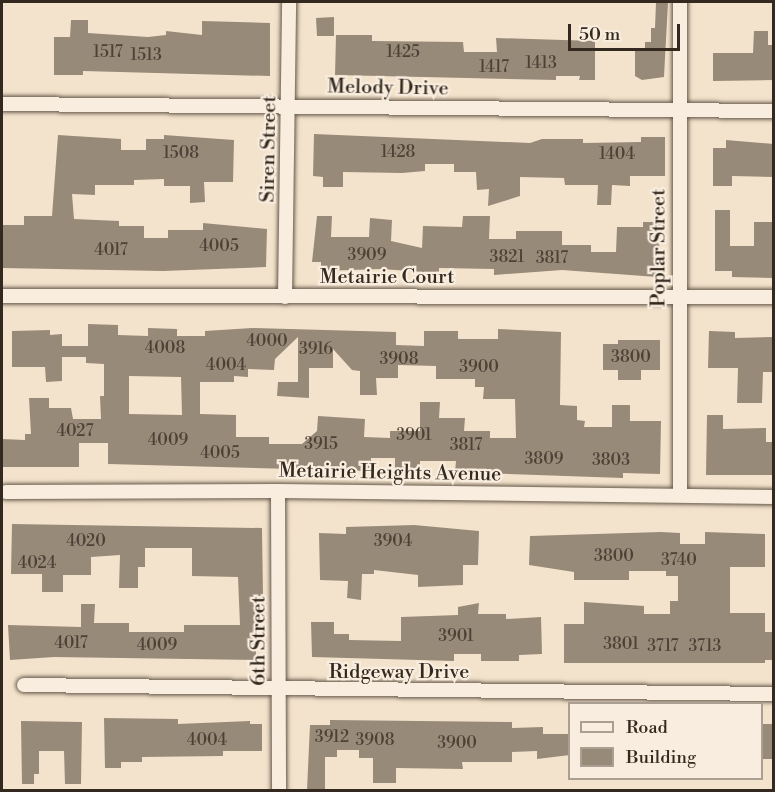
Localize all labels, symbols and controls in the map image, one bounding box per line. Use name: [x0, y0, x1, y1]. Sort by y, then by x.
scale bar: [571, 12, 684, 50]
text: 50 m: [579, 23, 620, 46]
house number: 1517: [93, 42, 123, 62]
house number: 1425: [386, 42, 420, 62]
house number: 1513: [130, 45, 162, 65]
house number: 1413: [525, 53, 557, 73]
house number: 1417: [479, 57, 509, 77]
street label: Melody Drive: [327, 75, 449, 101]
street label: Siren Street: [256, 95, 282, 203]
house number: 1428: [381, 142, 415, 162]
house number: 1508: [163, 143, 199, 163]
house number: 1404: [599, 144, 635, 164]
street label: Poplar Street: [647, 189, 671, 307]
house number: 4005: [199, 236, 239, 256]
house number: 4017: [94, 240, 128, 260]
house number: 3909: [348, 245, 386, 265]
house number: 3821: [490, 247, 524, 267]
house number: 3817: [536, 248, 568, 268]
street label: Metairie Court: [320, 265, 454, 289]
house number: 4000: [246, 331, 288, 351]
house number: 4008: [145, 338, 185, 358]
house number: 3916: [299, 339, 333, 359]
house number: 3800: [611, 347, 651, 367]
house number: 3908: [380, 349, 418, 369]
house number: 4004: [206, 355, 246, 375]
house number: 3900: [459, 357, 499, 377]
house number: 4027: [57, 421, 93, 441]
house number: 3901: [396, 425, 432, 445]
house number: 4009: [148, 430, 188, 450]
house number: 3915: [304, 434, 338, 454]
house number: 3817: [450, 435, 482, 455]
house number: 4005: [200, 443, 240, 463]
house number: 3809: [525, 449, 563, 469]
house number: 3803: [592, 450, 630, 470]
street label: Metairie Heights Avenue: [278, 459, 502, 487]
house number: 4020: [66, 531, 106, 551]
house number: 3904: [374, 531, 412, 551]
house number: 3800: [594, 546, 634, 566]
house number: 3740: [661, 550, 697, 570]
house number: 4024: [18, 553, 56, 573]
street label: 6th Street: [247, 596, 271, 686]
house number: 3901: [438, 626, 474, 646]
house number: 4017: [54, 633, 88, 653]
house number: 3801: [603, 634, 639, 654]
house number: 4009: [137, 635, 177, 655]
house number: 3717: [647, 636, 679, 656]
house number: 3713: [689, 636, 721, 656]
street label: Ridgeway Drive: [329, 660, 469, 684]
legend: [568, 702, 763, 780]
text: Road: [626, 716, 668, 739]
house number: 3912: [315, 727, 349, 747]
house number: 4004: [187, 730, 227, 750]
house number: 3908: [356, 730, 394, 750]
house number: 3900: [437, 733, 477, 753]
text: Building: [626, 746, 696, 769]

